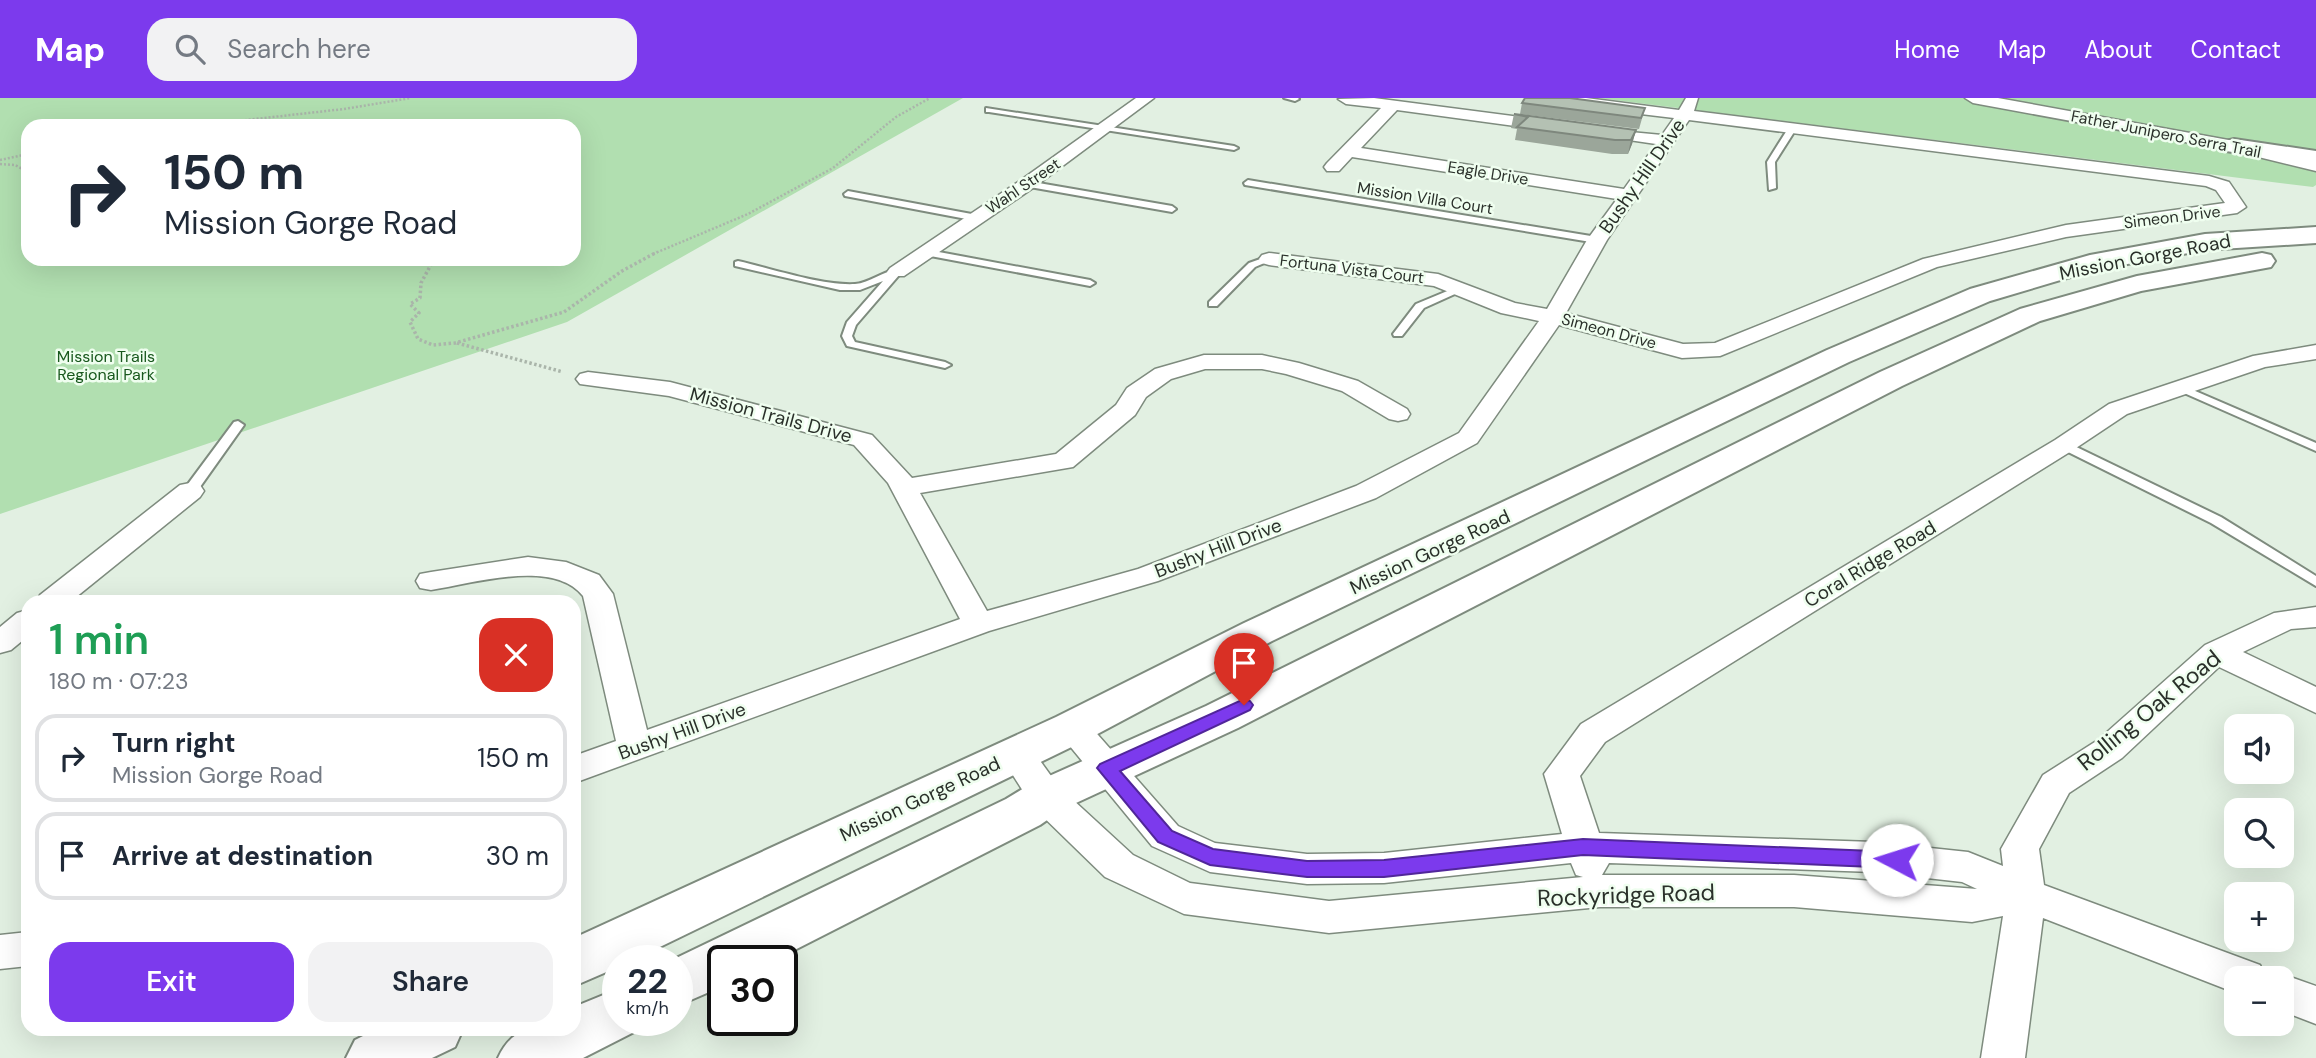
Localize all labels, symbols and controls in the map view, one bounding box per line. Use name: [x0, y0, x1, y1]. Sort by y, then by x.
search box: [147, 18, 637, 81]
text: Map: [35, 28, 105, 71]
icon: search: [171, 30, 209, 68]
text: Search here: [227, 32, 371, 66]
text: Home: [1894, 34, 1960, 65]
text: Map: [1998, 34, 2046, 65]
text: About: [2084, 34, 2153, 65]
text: Contact: [2191, 34, 2281, 65]
street label: Father Junipero Serra Trail: [2069, 105, 2263, 163]
street label: Bushy Hill Drive: [1593, 114, 1691, 238]
text: 150 m: [164, 140, 304, 204]
icon: right: [49, 147, 140, 238]
street label: Wahl Street: [982, 153, 1064, 219]
street label: Eagle Drive: [1446, 156, 1530, 190]
street label: Mission Villa Court: [1356, 177, 1494, 219]
street label: Simeon Drive: [2122, 201, 2222, 233]
text: Mission Gorge Road: [164, 202, 457, 244]
street label: Mission Gorge Road: [2057, 228, 2233, 286]
street label: Fortuna Vista Court: [1279, 250, 1425, 288]
street label: Simeon Drive: [1559, 308, 1659, 354]
park label: Mission Trails Regional Park: [57, 346, 155, 385]
street label: Mission Trails Drive: [687, 381, 855, 449]
street label: Mission Gorge Road: [1346, 504, 1514, 600]
street label: Bushy Hill Drive: [1151, 512, 1285, 584]
street label: Coral Ridge Road: [1799, 515, 1941, 613]
text: 1 min: [49, 612, 149, 667]
button: close: [479, 618, 553, 692]
pin: [1214, 633, 1274, 705]
street label: Rolling Oak Road: [2071, 643, 2227, 777]
icon: arrive: [1225, 644, 1263, 682]
text: 180 m · 07:23: [49, 666, 188, 696]
street label: Bushy Hill Drive: [615, 696, 749, 766]
map controls: [2224, 714, 2294, 1036]
button: sound: [2224, 714, 2294, 784]
text: Turn right: [112, 726, 236, 760]
icon: right: [53, 739, 91, 777]
text: 150 m: [477, 741, 549, 775]
street label: Mission Gorge Road: [836, 751, 1004, 847]
text: Mission Gorge Road: [112, 760, 323, 790]
button: search: [2224, 798, 2294, 868]
position arrow: [1860, 823, 1934, 897]
icon: arrive: [53, 837, 91, 875]
text: Arrive at destination: [112, 839, 373, 873]
text: 30 m: [486, 839, 549, 873]
street label: Rockyridge Road: [1537, 877, 1715, 913]
button: +: [2224, 882, 2294, 952]
button: Exit: [49, 942, 294, 1022]
button: Share: [308, 942, 553, 1022]
speed limit sign: 30: [707, 945, 798, 1036]
text: 22: [627, 958, 668, 1004]
button: −: [2224, 966, 2294, 1036]
text: km/h: [626, 996, 669, 1020]

